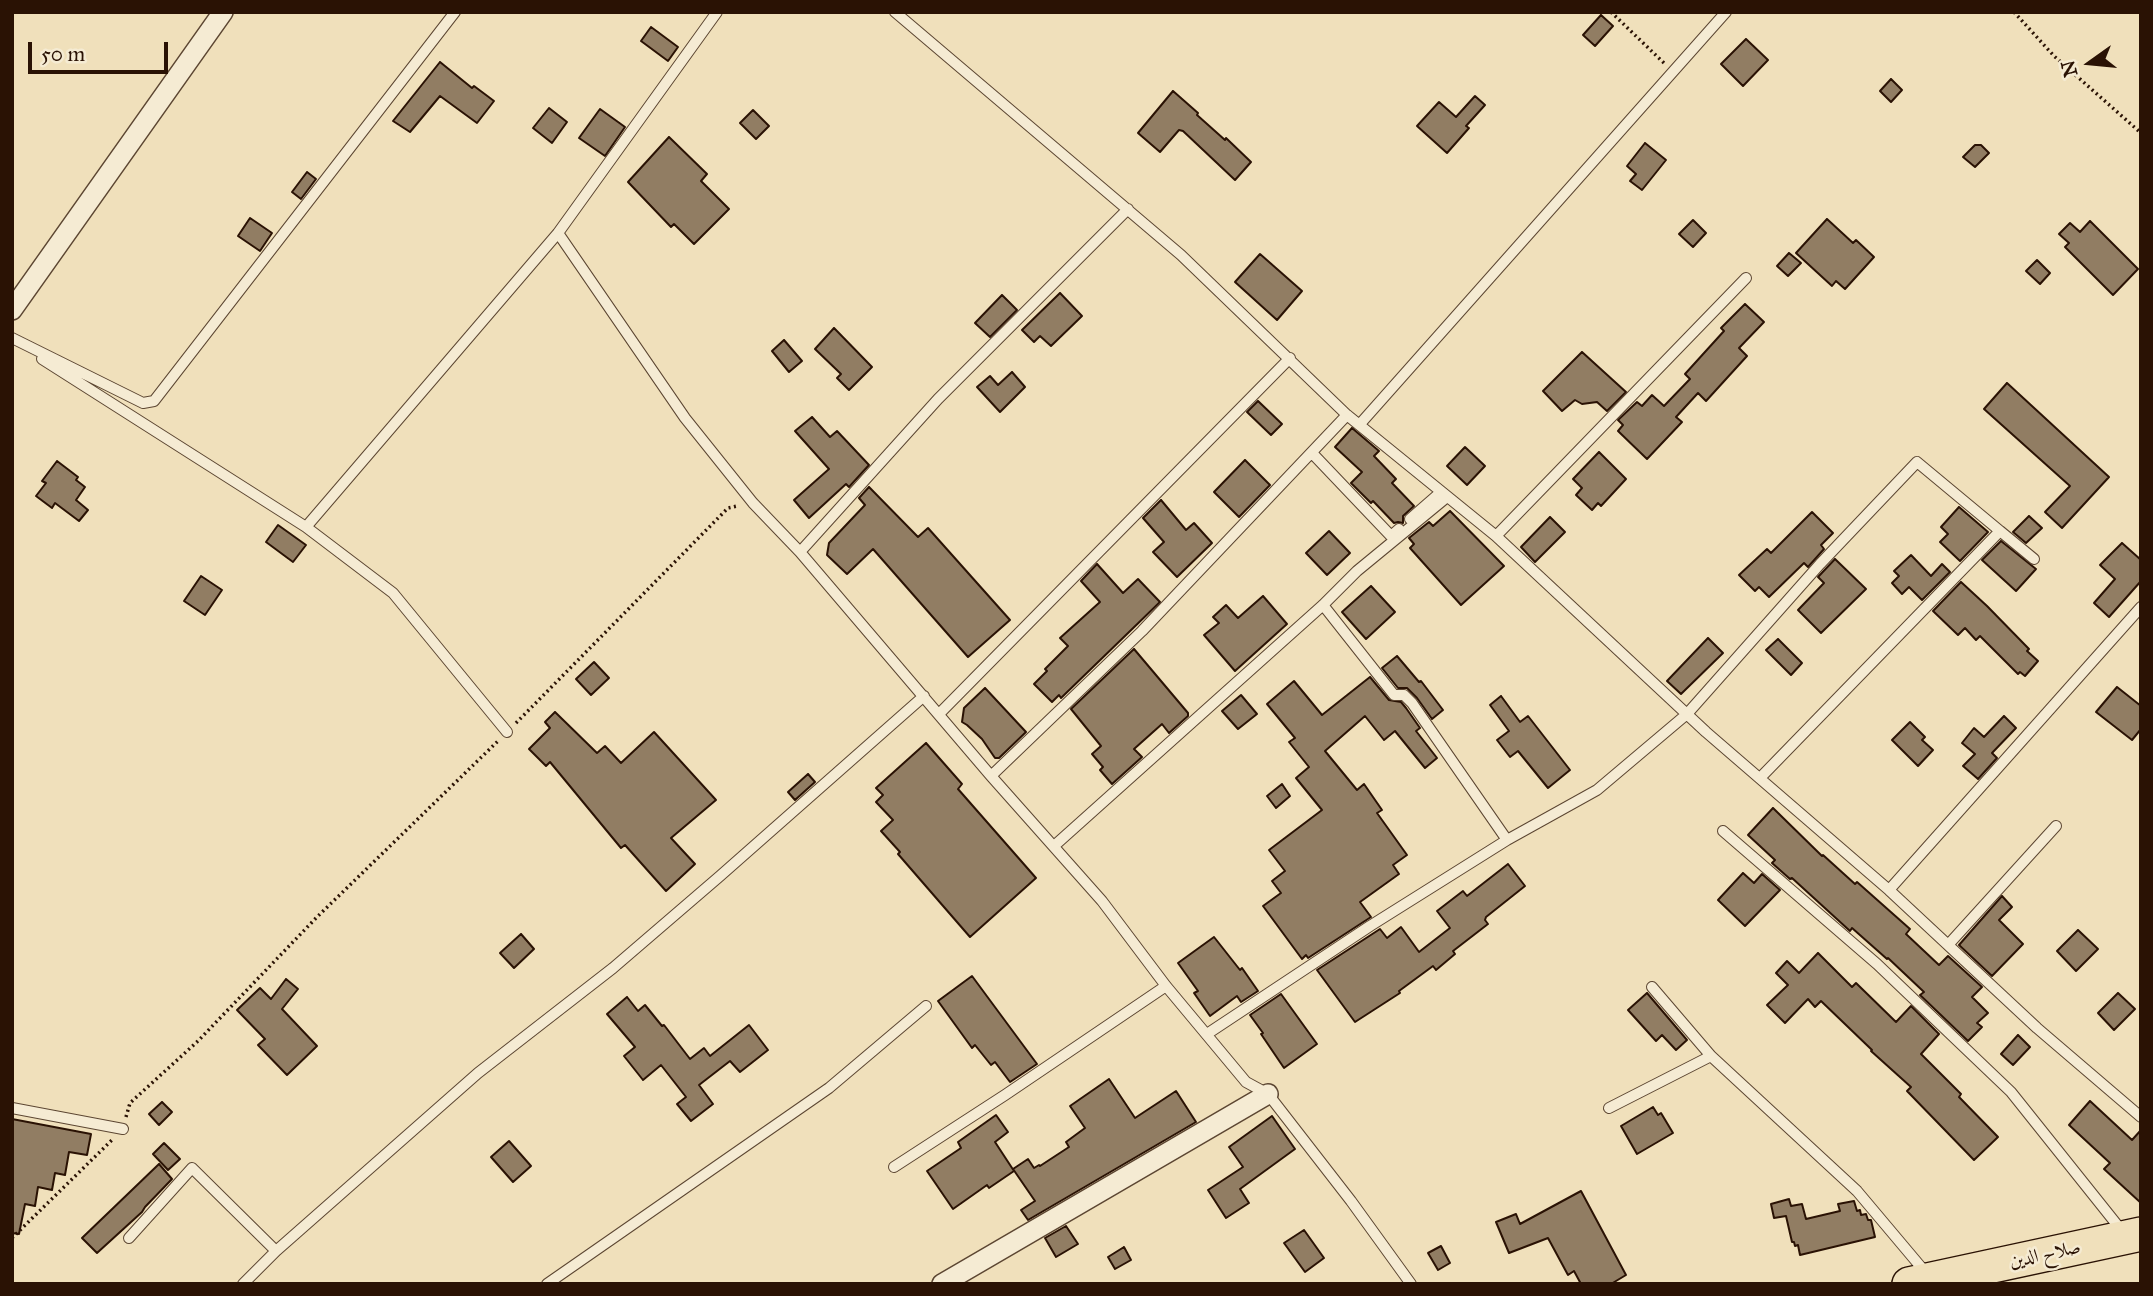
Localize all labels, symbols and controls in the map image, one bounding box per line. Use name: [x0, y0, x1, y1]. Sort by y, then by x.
scale bar: [32, 28, 172, 72]
north arrow: [2055, 28, 2125, 98]
text: 50 m: [41, 41, 85, 67]
text: N: [2056, 58, 2082, 79]
street label: صلاح الدين: [2007, 1236, 2083, 1274]

